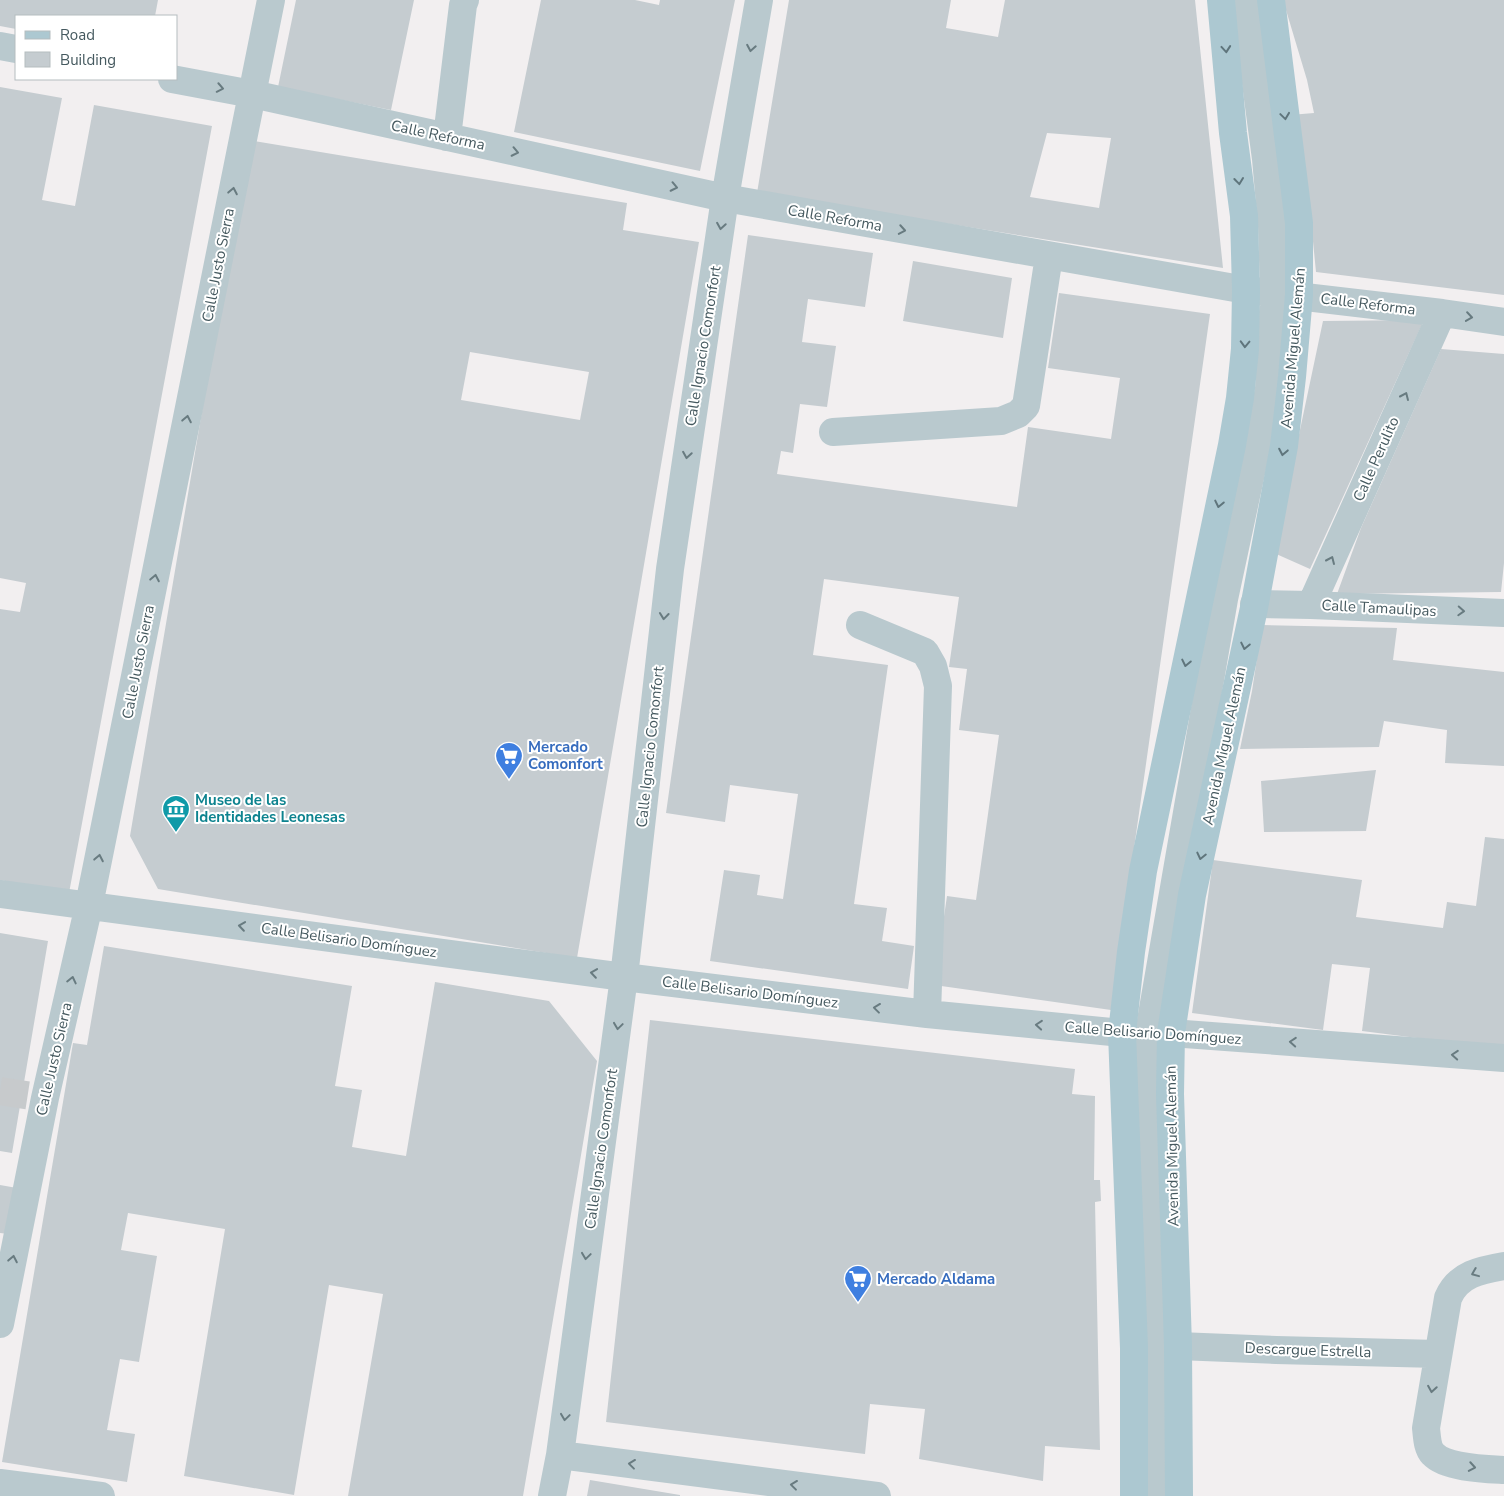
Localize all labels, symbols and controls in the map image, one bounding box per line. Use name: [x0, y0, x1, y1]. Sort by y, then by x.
legend: [15, 15, 178, 80]
text: Road: [60, 25, 95, 45]
one-way arrow: [746, 44, 756, 52]
one-way arrow: [1220, 45, 1231, 53]
text: Building: [60, 50, 116, 70]
one-way arrow: [215, 82, 224, 93]
one-way arrow: [1279, 112, 1290, 120]
street label: Calle Reforma: [389, 115, 487, 155]
one-way arrow: [511, 146, 520, 157]
one-way arrow: [1233, 178, 1244, 186]
one-way arrow: [670, 181, 678, 192]
one-way arrow: [227, 186, 237, 195]
street label: Calle Reforma: [786, 200, 884, 236]
street label: Calle Justo Sierra: [197, 206, 239, 324]
one-way arrow: [716, 222, 727, 230]
one-way arrow: [898, 224, 907, 234]
street label: Calle Ignacio Comonfort: [680, 264, 726, 428]
street label: Avenida Miguel Alemán: [1276, 267, 1310, 429]
street label: Calle Reforma: [1319, 288, 1417, 320]
one-way arrow: [1465, 311, 1473, 322]
one-way arrow: [1239, 340, 1250, 348]
one-way arrow: [1398, 392, 1409, 401]
street label: Calle Perulito: [1348, 413, 1404, 505]
one-way arrow: [181, 414, 192, 423]
one-way arrow: [1278, 447, 1288, 456]
one-way arrow: [682, 451, 692, 460]
one-way arrow: [1215, 499, 1225, 508]
one-way arrow: [1325, 556, 1336, 565]
one-way arrow: [149, 574, 160, 583]
street label: Calle Tamaulipas: [1321, 595, 1437, 621]
street label: Calle Justo Sierra: [117, 603, 159, 721]
one-way arrow: [1457, 606, 1465, 617]
one-way arrow: [659, 613, 670, 621]
one-way arrow: [1241, 641, 1251, 650]
one-way arrow: [1182, 659, 1192, 667]
street label: Calle Ignacio Comonfort: [632, 665, 668, 829]
street label: Avenida Miguel Alemán: [1197, 665, 1251, 827]
place label: Mercado Comonfort: [528, 737, 603, 774]
supermarket icon: Mercado Comonfort: [494, 741, 524, 780]
place label: Museo de las Identidades Leonesas: [195, 790, 345, 827]
museum icon: Museo de las Identidades Leonesas: [161, 794, 191, 833]
one-way arrow: [1196, 851, 1207, 860]
one-way arrow: [93, 853, 104, 862]
street label: Calle Belisario Domínguez: [260, 918, 438, 962]
one-way arrow: [238, 921, 246, 932]
one-way arrow: [590, 968, 598, 979]
street label: Calle Belisario Domínguez: [661, 971, 839, 1013]
one-way arrow: [66, 976, 77, 985]
street label: Calle Justo Sierra: [31, 1000, 77, 1118]
one-way arrow: [873, 1003, 881, 1014]
street label: Calle Belisario Domínguez: [1064, 1017, 1242, 1049]
one-way arrow: [1035, 1019, 1043, 1030]
one-way arrow: [613, 1021, 623, 1030]
one-way arrow: [1289, 1037, 1297, 1048]
one-way arrow: [1451, 1049, 1459, 1060]
street label: Avenida Miguel Alemán: [1161, 1065, 1183, 1227]
street label: Calle Ignacio Comonfort: [580, 1067, 622, 1231]
one-way arrow: [582, 1252, 592, 1260]
one-way arrow: [7, 1254, 18, 1263]
supermarket icon: Mercado Aldama: [843, 1264, 873, 1303]
one-way arrow: [1471, 1267, 1480, 1277]
place label: Mercado Aldama: [877, 1269, 995, 1289]
street label: Descargue Estrella: [1244, 1338, 1372, 1362]
one-way arrow: [1427, 1385, 1437, 1393]
one-way arrow: [560, 1413, 571, 1421]
one-way arrow: [628, 1459, 636, 1470]
one-way arrow: [1467, 1462, 1476, 1472]
one-way arrow: [789, 1480, 797, 1491]

